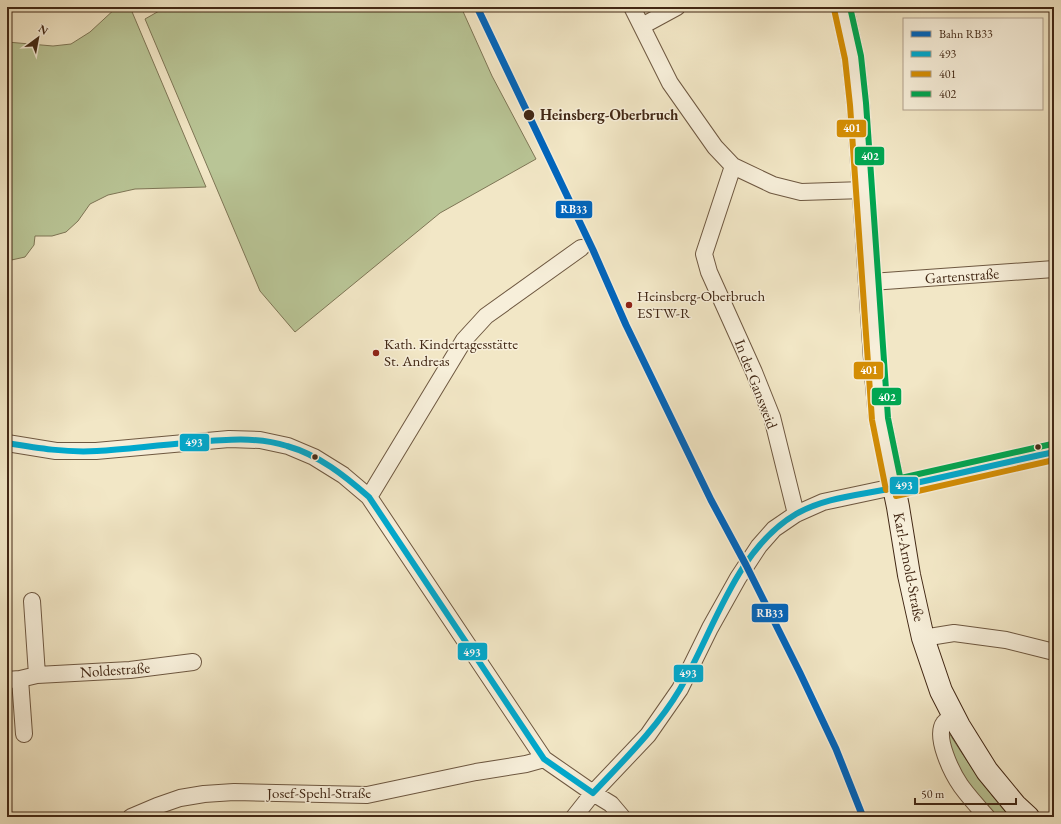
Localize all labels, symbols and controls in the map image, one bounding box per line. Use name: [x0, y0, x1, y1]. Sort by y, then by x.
north arrow: [18, 18, 58, 58]
legend: [903, 18, 1043, 110]
text: N: [36, 21, 51, 38]
text: Bahn RB33: [939, 26, 993, 42]
text: 493: [939, 46, 957, 62]
text: 401: [939, 66, 957, 82]
text: 402: [939, 86, 957, 102]
place label: Heinsberg-Oberbruch: [540, 105, 679, 124]
marker: Heinsberg-Oberbruch: [522, 108, 536, 122]
line badge: 401: [836, 119, 867, 138]
text: 401: [843, 121, 861, 135]
line badge: 402: [854, 146, 885, 166]
text: 402: [861, 149, 879, 163]
line badge: RB33: [555, 200, 593, 219]
text: RB33: [561, 202, 588, 216]
street label: Gartenstraße: [924, 263, 1000, 288]
place label: Heinsberg-Oberbruch ESTW-R: [637, 286, 765, 322]
marker: Heinsberg-Oberbruch ESTW-R: [624, 300, 634, 310]
place label: Kath. Kindertagesstätte St. Andreas: [384, 334, 518, 370]
street label: In der Gansweid: [731, 336, 782, 432]
marker: Kath. Kindertagesstätte St. Andreas: [371, 348, 381, 358]
line badge: 401: [853, 361, 884, 380]
text: 401: [860, 363, 878, 377]
line badge: 402: [871, 387, 902, 406]
text: 402: [878, 390, 896, 404]
line badge: 493: [179, 433, 210, 452]
text: 493: [185, 435, 203, 449]
unlabelled marker: [1033, 442, 1043, 452]
unlabelled marker: [310, 452, 320, 462]
line badge: 493: [889, 476, 919, 495]
text: 493: [895, 478, 913, 492]
street label: Karl-Arnold-Straße: [890, 511, 929, 623]
line badge: RB33: [751, 603, 789, 623]
text: RB33: [757, 606, 784, 620]
line badge: 493: [457, 642, 488, 661]
text: 493: [463, 645, 481, 659]
street label: Noldestraße: [79, 658, 151, 681]
line badge: 493: [673, 664, 704, 683]
text: 493: [679, 666, 697, 680]
scale bar: [915, 780, 1016, 806]
street label: Josef-Spehl-Straße: [265, 783, 371, 802]
text: 50 m: [921, 786, 945, 802]

